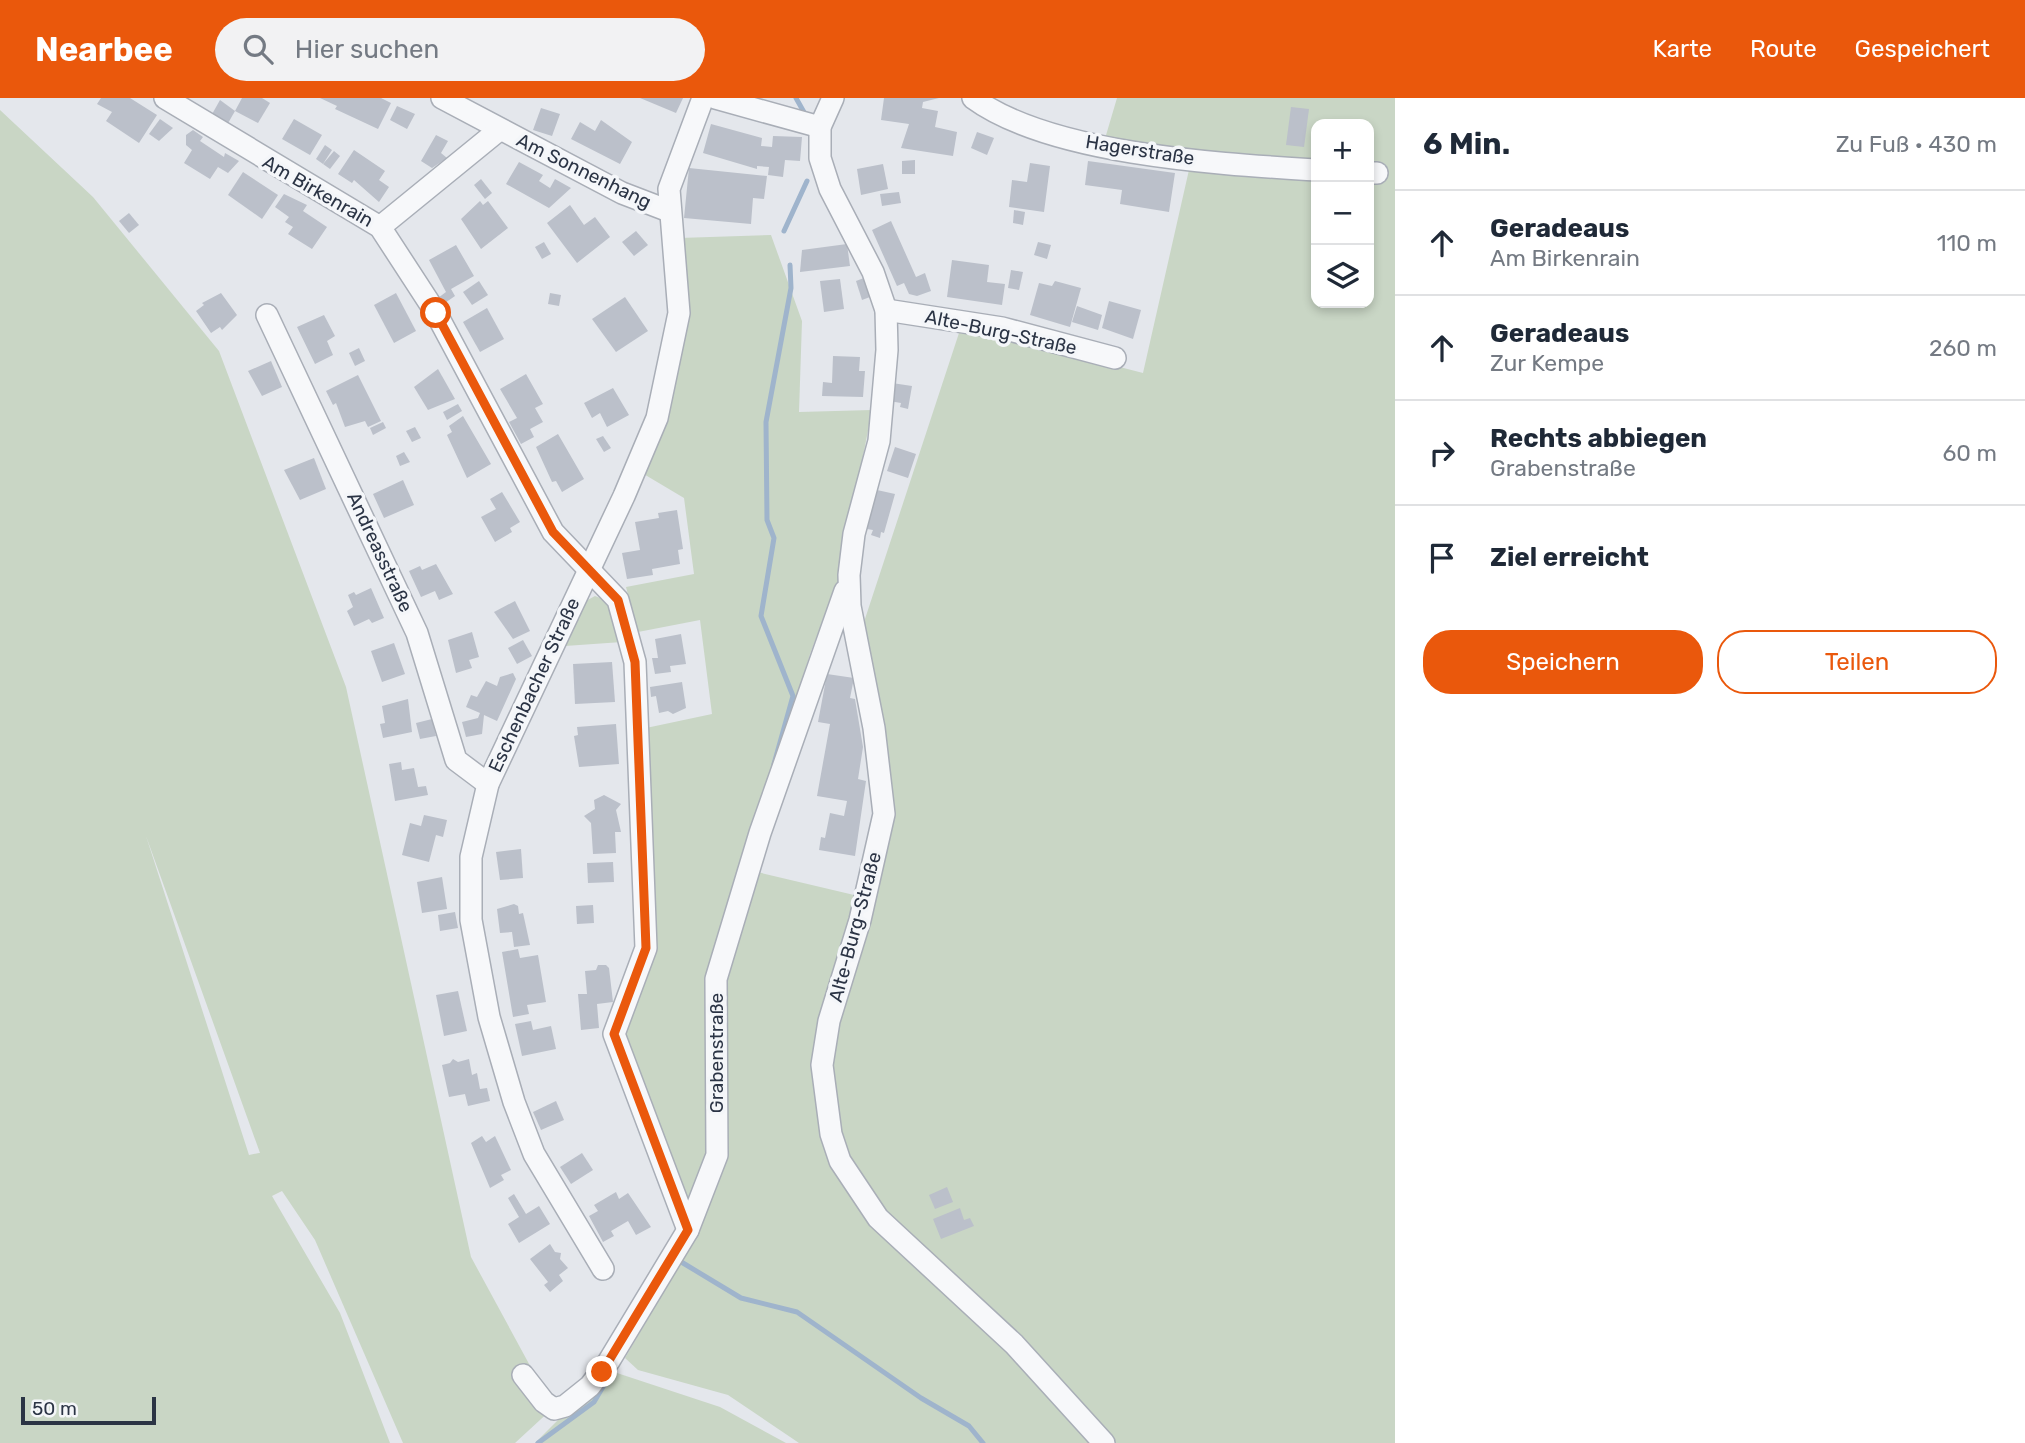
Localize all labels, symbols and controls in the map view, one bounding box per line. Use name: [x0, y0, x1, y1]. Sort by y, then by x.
search box: [215, 18, 705, 81]
text: Nearbee: [35, 30, 173, 69]
icon: search: [239, 30, 277, 68]
text: Hier suchen: [295, 34, 439, 65]
text: Karte: [1653, 35, 1712, 63]
text: Route: [1750, 35, 1817, 63]
text: Gespeichert: [1855, 35, 1990, 63]
map controls: [1311, 119, 1374, 308]
button: +: [1311, 119, 1374, 182]
text: 6 Min.: [1423, 126, 1510, 162]
street label: Am Sonnenhang: [513, 128, 655, 214]
street label: Hagerstraße: [1084, 130, 1196, 170]
text: Zu Fuß · 430 m: [1836, 130, 1997, 158]
street label: Am Birkenrain: [259, 150, 377, 232]
button: −: [1311, 182, 1374, 245]
text: Geradeaus: [1490, 213, 1629, 244]
icon: ahead: [1423, 224, 1461, 262]
text: 110 m: [1937, 229, 1997, 257]
text: Am Birkenrain: [1490, 244, 1640, 272]
button: layers: [1311, 245, 1374, 308]
route start: [420, 297, 451, 328]
street label: Alte-Burg-Straße: [923, 305, 1079, 359]
text: Geradeaus: [1490, 318, 1629, 349]
icon: ahead: [1423, 329, 1461, 367]
text: 260 m: [1929, 334, 1997, 362]
text: Zur Kempe: [1490, 349, 1604, 377]
text: Rechts abbiegen: [1490, 423, 1707, 454]
icon: right: [1423, 434, 1461, 472]
text: 60 m: [1942, 439, 1997, 467]
text: Grabenstraße: [1490, 454, 1636, 482]
street label: Andreasstraße: [342, 488, 418, 616]
icon: arrive: [1423, 539, 1461, 577]
text: Ziel erreicht: [1490, 542, 1649, 573]
street label: Eschenbacher Straße: [483, 594, 585, 776]
button: Speichern: [1423, 630, 1703, 694]
button: Teilen: [1717, 630, 1997, 694]
street label: Alte-Burg-Straße: [824, 849, 886, 1005]
street label: Grabenstraße: [705, 993, 728, 1113]
route end: [586, 1356, 617, 1387]
scale bar: [21, 1394, 156, 1426]
text: 50 m: [32, 1397, 77, 1420]

